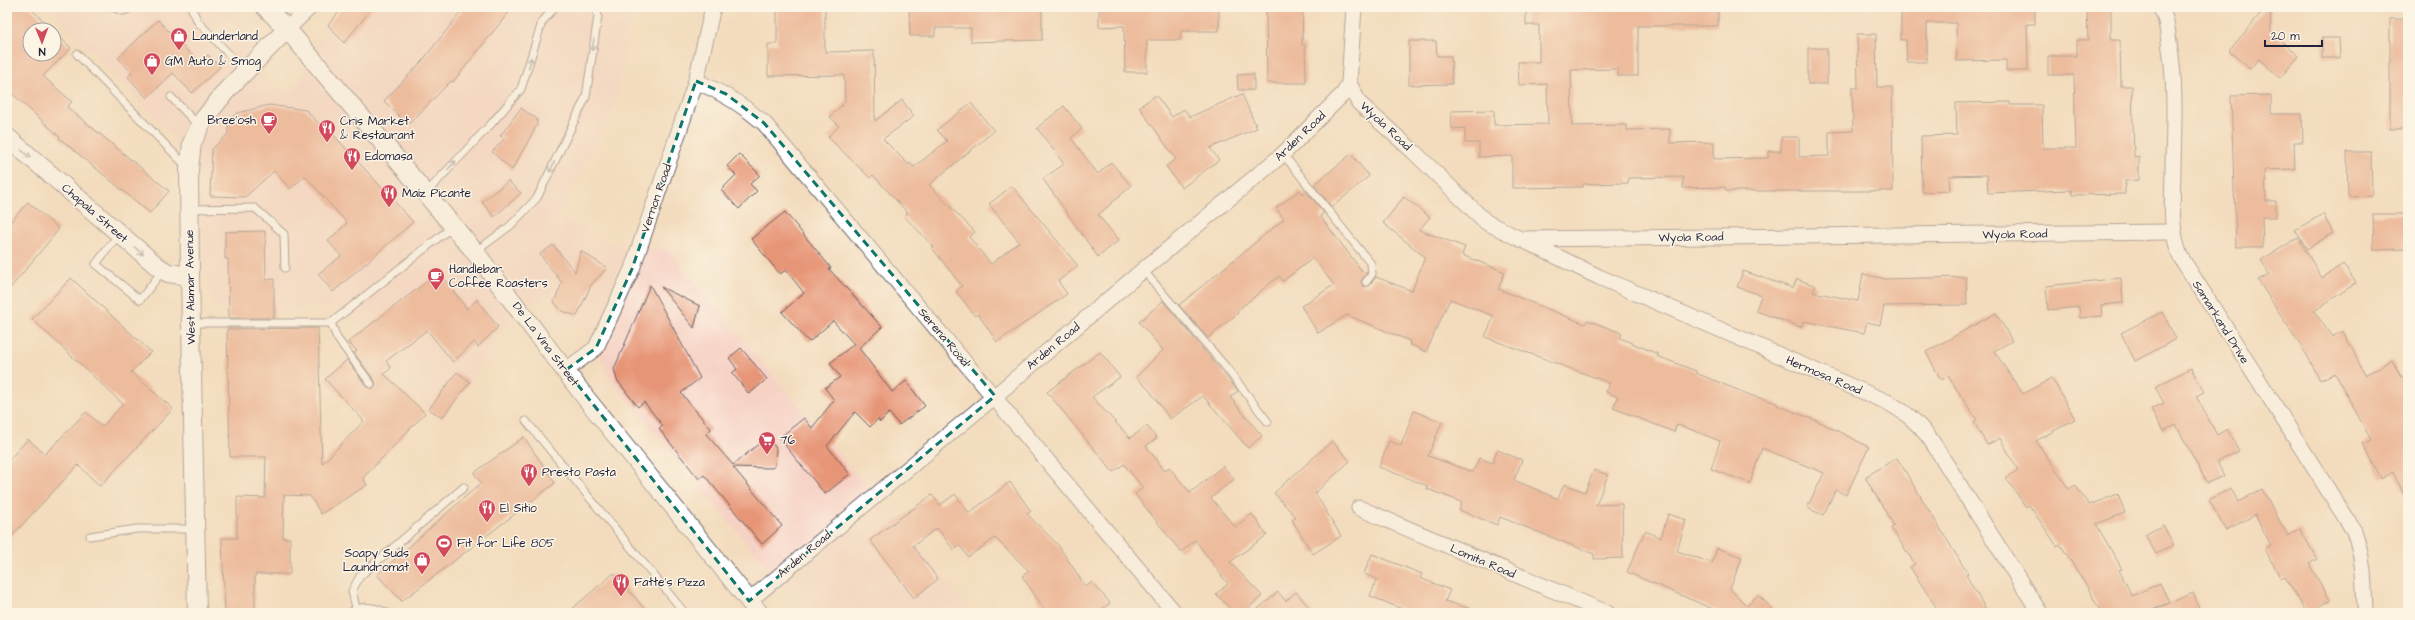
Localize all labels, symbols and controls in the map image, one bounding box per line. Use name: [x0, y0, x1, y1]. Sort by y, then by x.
north arrow: [22, 22, 62, 62]
scale bar: [2265, 22, 2322, 48]
shop icon: Launderland: [169, 26, 189, 51]
place label: Launderland: [192, 28, 258, 45]
text: 20 m: [2271, 28, 2300, 45]
one-way arrow: [589, 39, 597, 52]
text: N: [38, 44, 46, 59]
shop icon: GM Auto & Smog: [142, 51, 162, 76]
place label: GM Auto & Smog: [165, 53, 261, 71]
one-way arrow: [527, 57, 534, 70]
street label: Wyola Road: [1355, 98, 1415, 155]
street label: Arden Road: [1271, 108, 1330, 165]
cafe icon: Bree'osh: [259, 110, 279, 135]
place label: Bree'osh: [207, 112, 256, 129]
place label: Cris Market & Restaurant: [340, 113, 415, 144]
restaurant icon: Cris Market & Restaurant: [317, 118, 337, 143]
restaurant icon: Edomasa: [342, 146, 362, 171]
place label: Edomasa: [365, 148, 413, 165]
one-way arrow: [21, 149, 32, 158]
one-way arrow: [448, 160, 457, 170]
one-way arrow: [548, 161, 555, 173]
street label: Vernon Road: [637, 161, 676, 235]
street label: Chapala Street: [58, 180, 132, 247]
restaurant icon: Maíz Picante: [379, 183, 399, 208]
place label: Maíz Picante: [402, 185, 472, 202]
street label: Wyola Road: [1982, 225, 2048, 245]
street label: Wyola Road: [1658, 228, 1724, 248]
street label: West Alamar Avenue: [181, 229, 200, 345]
one-way arrow: [134, 246, 144, 256]
place label: Handlebar Coffee Roasters: [449, 261, 548, 292]
cafe icon: Handlebar Coffee Roasters: [426, 266, 446, 291]
street label: Samarkand Drive: [2188, 277, 2253, 368]
street label: De La Vina Street: [508, 299, 583, 390]
street label: Serena Road: [914, 304, 973, 370]
street label: Arden Road: [1023, 319, 1084, 374]
street label: Hermosa Road: [1783, 352, 1864, 399]
supermarket icon: 76: [757, 430, 777, 455]
place label: 76: [780, 432, 795, 449]
restaurant icon: Presto Pasta: [519, 462, 539, 487]
place label: Presto Pasta: [542, 464, 616, 481]
restaurant icon: El Sitio: [477, 498, 497, 523]
place label: El Sitio: [500, 500, 537, 517]
street label: Arden Road: [774, 527, 835, 582]
sports icon: Fit for Life 805: [434, 533, 454, 558]
place label: Fit for Life 805: [457, 535, 555, 552]
street label: Lomita Road: [1447, 540, 1518, 583]
place label: Soapy Suds Laundromat: [343, 545, 409, 576]
shop icon: Soapy Suds Laundromat: [412, 550, 432, 575]
restaurant icon: Fatte's Pizza: [611, 572, 631, 597]
place label: Fatte's Pizza: [634, 574, 705, 591]

